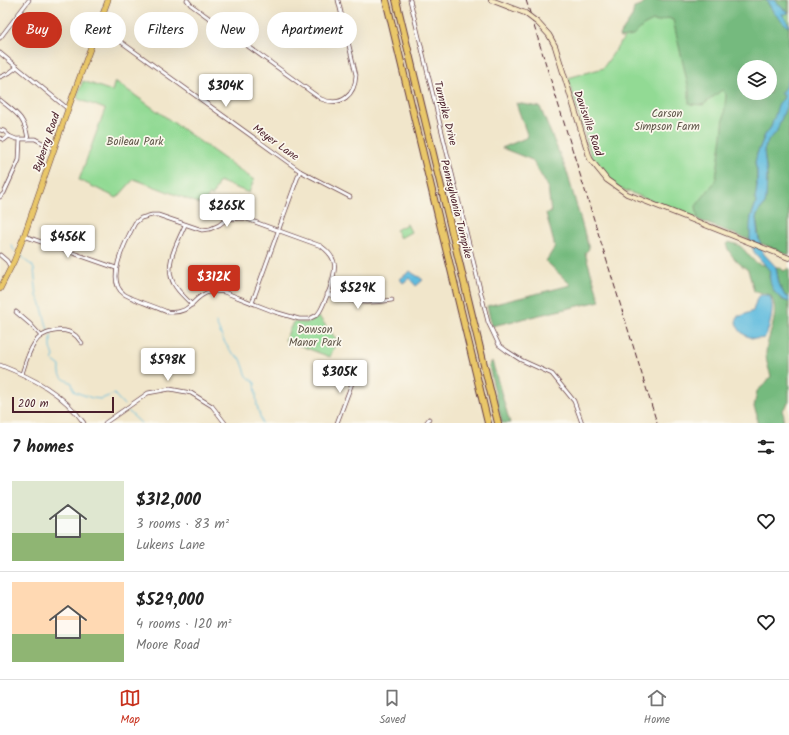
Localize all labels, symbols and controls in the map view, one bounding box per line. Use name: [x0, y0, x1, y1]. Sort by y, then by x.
chip: Buy: [12, 12, 62, 48]
chip: Rent: [70, 12, 126, 48]
chip: Filters: [134, 12, 198, 48]
chip: New: [206, 12, 259, 48]
chip: Apartment: [267, 12, 357, 48]
map controls: [737, 60, 777, 100]
button: layers: [737, 60, 777, 100]
pin: $304K: [198, 74, 254, 108]
text: $304K: [208, 76, 244, 97]
street label: Turnpike Drive: [428, 79, 462, 147]
street label: Davisville Road: [568, 88, 608, 159]
park label: Carson Simpson Farm: [634, 105, 700, 136]
street label: Byberry Road: [28, 110, 66, 174]
street label: Meyer Lane: [248, 120, 302, 166]
park label: Boileau Park: [106, 133, 164, 151]
street label: Pennsylvania Turnpike: [435, 158, 477, 261]
pin: $265K: [199, 194, 255, 228]
text: $265K: [209, 196, 245, 217]
pin: $456K: [40, 225, 96, 259]
text: $456K: [50, 227, 86, 248]
pin: $312K: [186, 265, 242, 299]
text: $312K: [197, 267, 231, 288]
pin: $529K: [330, 276, 386, 310]
text: $529K: [340, 278, 376, 299]
park label: Dawson Manor Park: [289, 321, 342, 352]
pin: $598K: [140, 348, 196, 382]
text: $598K: [150, 350, 186, 371]
pin: $305K: [312, 360, 368, 394]
text: $305K: [322, 362, 358, 383]
scale bar: [12, 395, 114, 414]
text: 200 m: [18, 395, 49, 413]
text: 7 homes: [12, 434, 74, 461]
icon: filters: [755, 436, 777, 458]
text: $312,000: [136, 487, 201, 514]
icon: home: [44, 497, 92, 545]
icon: heart: [755, 510, 777, 532]
text: 3 rooms · 83 m²: [136, 514, 229, 535]
text: Lukens Lane: [136, 535, 205, 556]
text: $529,000: [136, 587, 204, 614]
icon: home: [44, 598, 92, 646]
icon: heart: [755, 611, 777, 633]
text: 4 rooms · 120 m²: [136, 614, 232, 635]
text: Moore Road: [136, 635, 199, 656]
tab: Map: [119, 687, 141, 729]
tab: Saved: [379, 687, 406, 729]
tab: Home: [644, 687, 670, 729]

